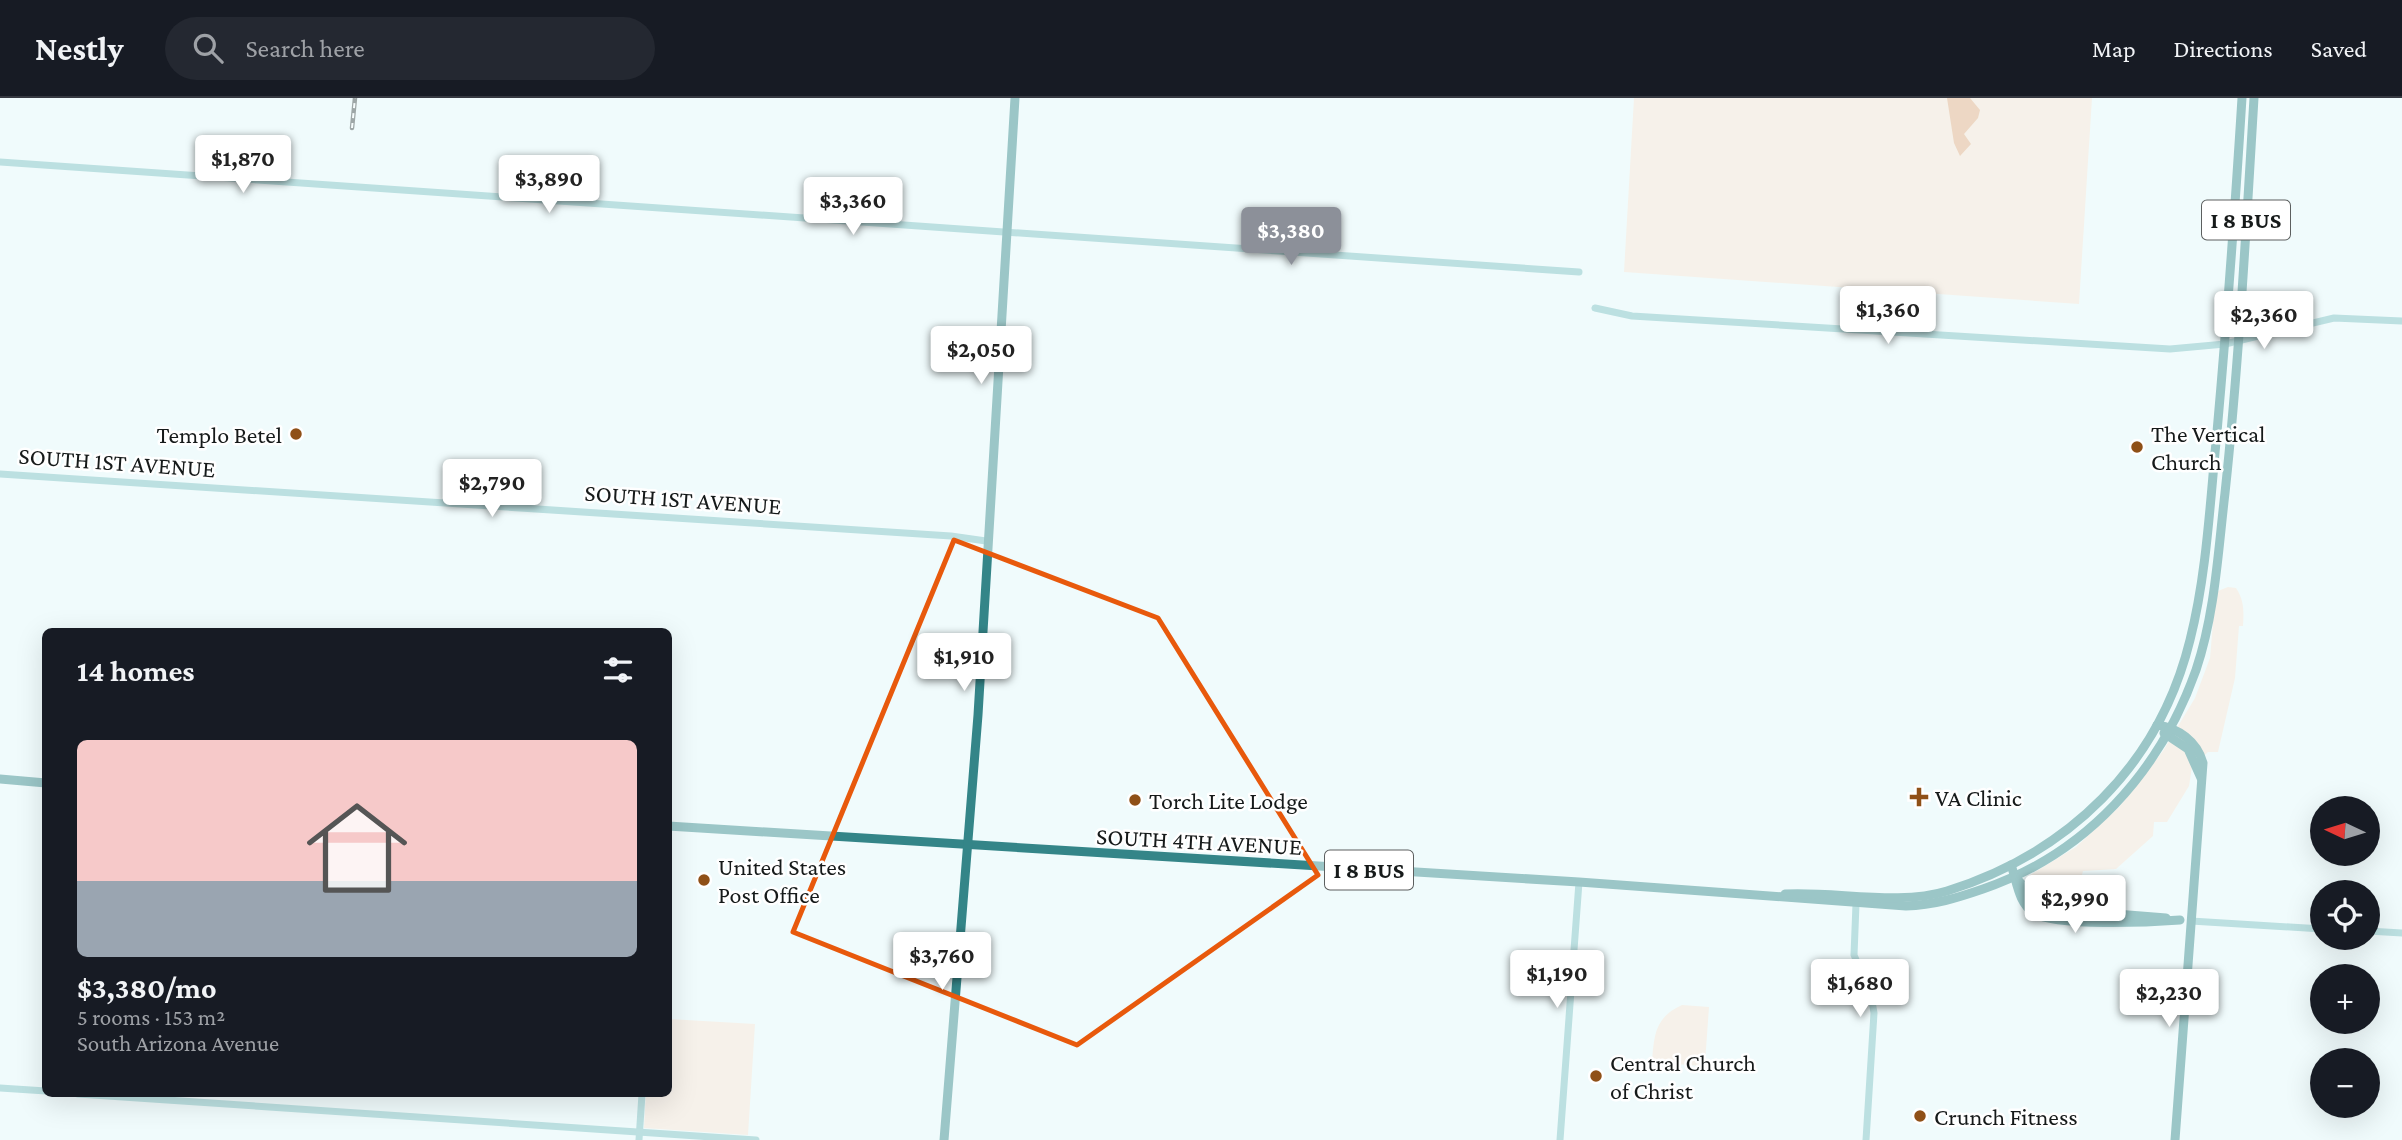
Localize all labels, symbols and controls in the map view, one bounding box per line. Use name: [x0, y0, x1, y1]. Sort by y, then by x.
search box: [165, 17, 655, 80]
icon: search: [189, 29, 227, 67]
text: Nestly: [35, 30, 123, 67]
text: Search here: [245, 34, 365, 63]
text: Map: [2092, 35, 2136, 62]
text: Directions: [2174, 35, 2273, 62]
text: Saved: [2311, 35, 2367, 62]
pin: $1,870: [186, 136, 300, 195]
text: $1,870: [211, 145, 275, 171]
pin: $3,890: [492, 156, 606, 215]
text: $3,890: [515, 165, 583, 191]
pin: $3,360: [796, 178, 910, 237]
text: $3,360: [820, 187, 886, 213]
road number: I 8 BUS: [2202, 200, 2290, 239]
pin: $3,380: [1234, 208, 1348, 267]
text: $3,380: [1257, 217, 1325, 243]
pin: $1,360: [1831, 286, 1945, 346]
pin: $2,360: [2207, 292, 2321, 351]
text: $1,360: [1856, 296, 1920, 322]
text: $2,360: [2230, 301, 2298, 327]
pin: $2,050: [924, 327, 1038, 386]
text: $2,050: [947, 336, 1015, 362]
place label: The Vertical Church: [2151, 420, 2265, 475]
place label: Templo Betel: [156, 421, 282, 448]
marker: Templo Betel: [288, 426, 304, 442]
marker: The Vertical Church: [2129, 439, 2145, 455]
street label: SOUTH 1ST AVENUE: [18, 442, 216, 482]
pin: $2,790: [435, 460, 549, 519]
text: $2,790: [459, 469, 525, 495]
street label: SOUTH 1ST AVENUE: [584, 479, 782, 519]
pin: $1,910: [907, 634, 1021, 693]
text: $1,910: [933, 643, 995, 669]
icon: filters: [599, 651, 637, 689]
text: 14 homes: [77, 654, 195, 687]
place label: VA Clinic: [1935, 784, 2022, 811]
icon: home: [294, 785, 420, 911]
place label: Torch Lite Lodge: [1149, 787, 1308, 814]
marker: VA Clinic: [1909, 787, 1929, 807]
marker: Torch Lite Lodge: [1127, 792, 1143, 808]
north arrow: [2310, 796, 2380, 866]
map controls: [2310, 796, 2380, 1118]
street label: SOUTH 4TH AVENUE: [1095, 822, 1303, 860]
road number: I 8 BUS: [1325, 850, 1413, 890]
place label: United States Post Office: [718, 853, 846, 908]
marker: United States Post Office: [696, 872, 712, 888]
pin: $2,990: [2018, 876, 2132, 935]
button: locate: [2310, 880, 2380, 950]
text: $2,990: [2041, 885, 2109, 911]
pin: $3,760: [885, 932, 999, 992]
text: $3,760: [909, 942, 975, 968]
pin: $1,190: [1500, 950, 1614, 1010]
text: $1,190: [1526, 960, 1588, 986]
pin: $1,680: [1803, 960, 1917, 1019]
button: +: [2310, 964, 2380, 1034]
text: $1,680: [1827, 969, 1893, 995]
pin: $2,230: [2112, 970, 2226, 1029]
text: $3,380/mo: [77, 971, 217, 1004]
text: $2,230: [2136, 979, 2202, 1005]
text: 5 rooms · 153 m²: [77, 1004, 225, 1030]
text: South Arizona Avenue: [77, 1030, 279, 1056]
button: −: [2310, 1048, 2380, 1118]
place label: Central Church of Christ: [1610, 1049, 1756, 1104]
marker: Central Church of Christ: [1588, 1068, 1604, 1084]
place label: Crunch Fitness: [1934, 1103, 2078, 1130]
marker: Crunch Fitness: [1912, 1108, 1928, 1124]

